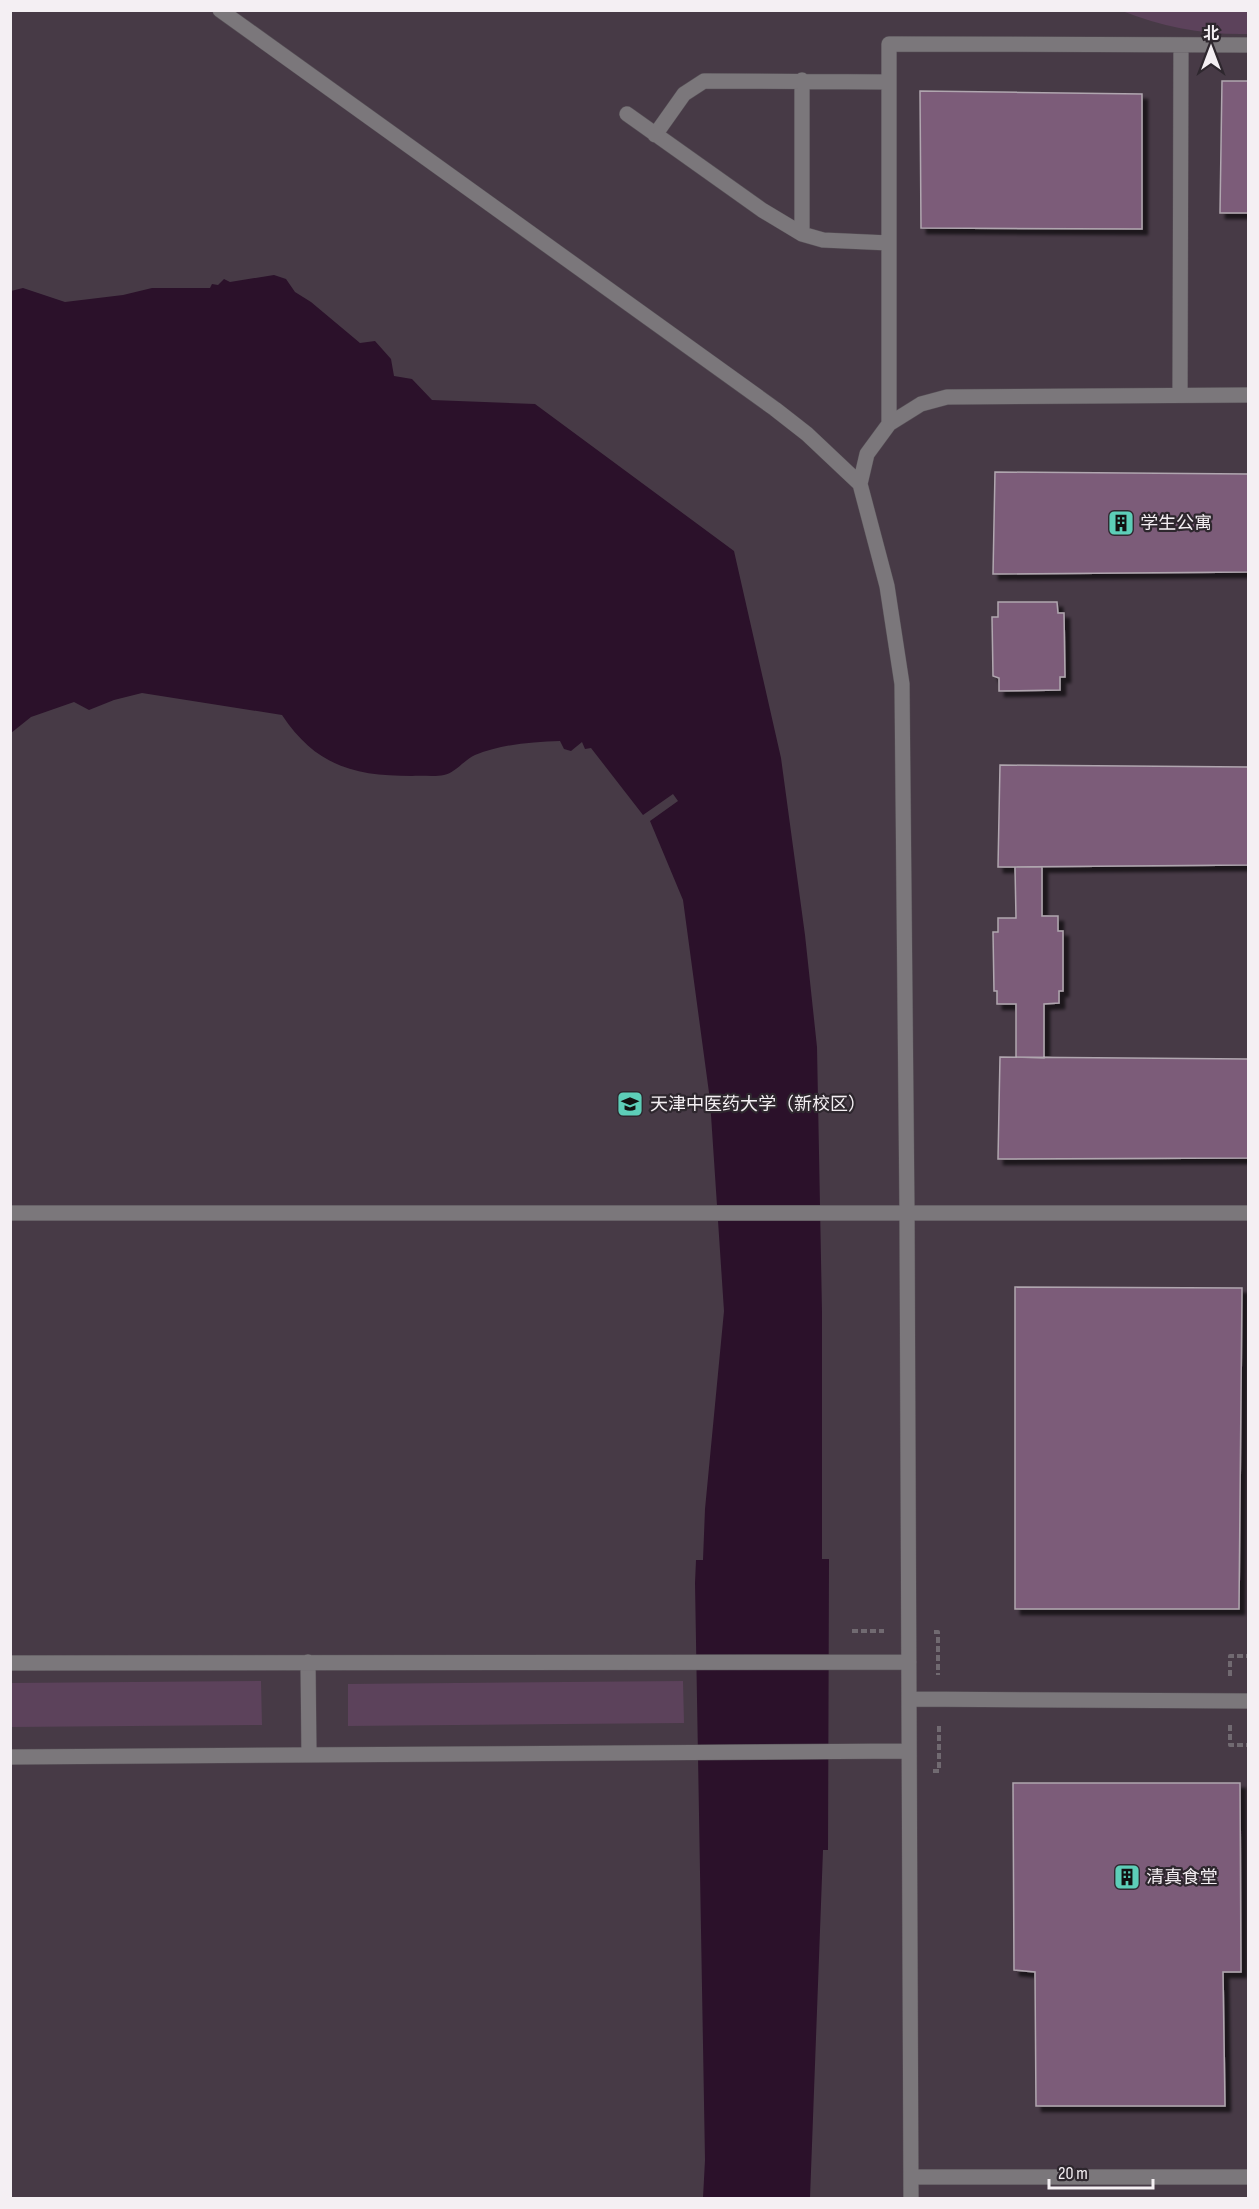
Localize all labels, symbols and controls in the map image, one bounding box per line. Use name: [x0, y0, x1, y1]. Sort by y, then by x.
north arrow: [1181, 18, 1241, 78]
text: 北: [1203, 25, 1219, 44]
building icon: 学生公寓: [1106, 508, 1136, 538]
place label: 学生公寓: [1140, 513, 1212, 534]
school or university icon: 天津中医药大学（新校区）: [615, 1089, 645, 1119]
place label: 天津中医药大学（新校区）: [650, 1094, 866, 1115]
building icon: 清真食堂: [1112, 1862, 1142, 1892]
place label: 清真食堂: [1146, 1867, 1218, 1888]
scale bar: [1049, 2152, 1152, 2190]
text: 20 m: [1058, 2163, 1088, 2184]

